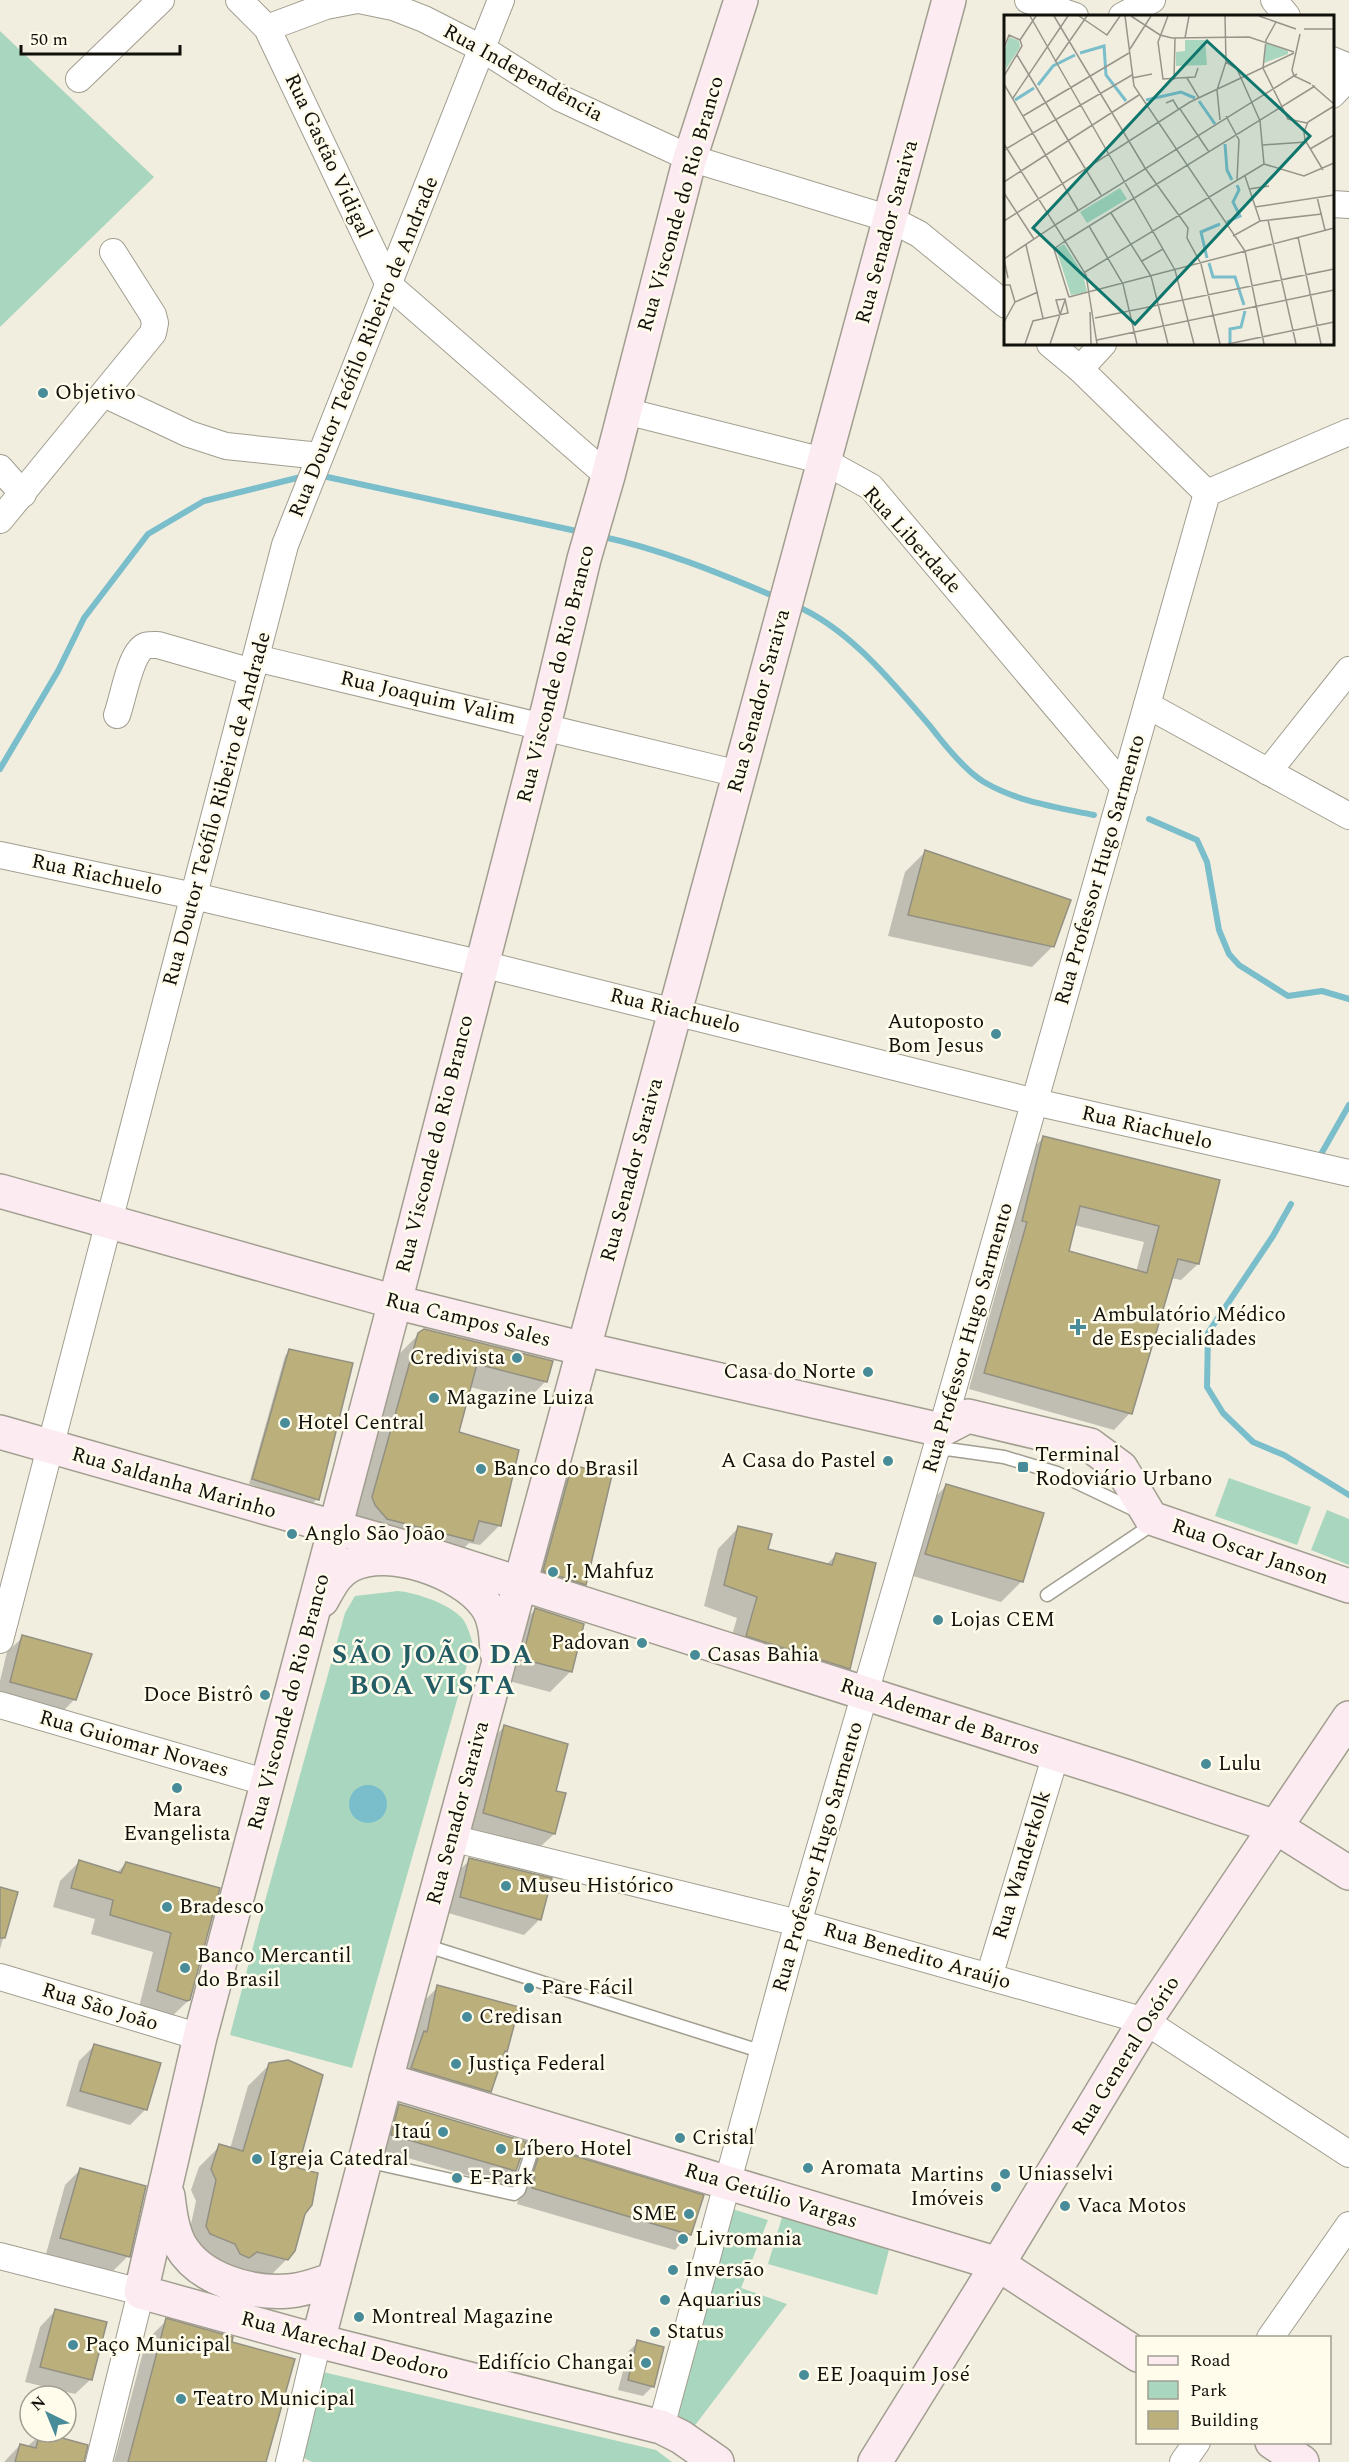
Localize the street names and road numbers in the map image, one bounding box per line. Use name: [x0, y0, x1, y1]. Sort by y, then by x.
street label: Rua Independência: [437, 16, 610, 131]
street label: Rua Gastão Vidigal: [276, 68, 380, 244]
street label: Rua Visconde do Rio Branco: [629, 72, 733, 336]
street label: Rua Senador Saraiva: [847, 136, 927, 328]
street label: Rua Doutor Teófilo Ribeiro de Andrade: [281, 171, 447, 523]
street label: Rua Liberdade: [855, 479, 969, 601]
street label: Rua Visconde do Rio Branco: [508, 542, 604, 806]
street label: Rua Senador Saraiva: [719, 605, 799, 797]
street label: Rua Doutor Teófilo Ribeiro de Andrade: [154, 628, 280, 990]
street label: Rua Joaquim Valim: [337, 662, 519, 734]
street label: Rua Professor Hugo Sarmento: [1046, 731, 1154, 1009]
street label: Rua Riachuelo: [28, 845, 166, 905]
street label: Rua Riachuelo: [606, 979, 744, 1043]
street label: Rua Visconde do Rio Branco: [387, 1012, 483, 1276]
street label: Rua Senador Saraiva: [592, 1074, 672, 1266]
street label: Rua Riachuelo: [1078, 1097, 1216, 1159]
street label: Rua Professor Hugo Sarmento: [914, 1199, 1022, 1477]
street label: Rua Campos Sales: [382, 1284, 554, 1356]
street label: Rua Saldanha Marinho: [68, 1438, 280, 1528]
street label: Rua Oscar Janson: [1167, 1510, 1333, 1594]
street label: Rua Visconde do Rio Branco: [239, 1570, 339, 1834]
street label: Rua Ademar de Barros: [836, 1670, 1044, 1764]
street label: Rua Guiomar Novaes: [35, 1702, 233, 1786]
street label: Rua Senador Saraiva: [418, 1717, 498, 1909]
street label: Rua Professor Hugo Sarmento: [764, 1718, 872, 1996]
street label: Rua Wanderkolk: [984, 1786, 1060, 1944]
street label: Rua Benedito Araújo: [819, 1914, 1015, 1998]
street label: Rua General Osório: [1064, 1970, 1188, 2142]
street label: Rua São João: [38, 1974, 162, 2040]
street label: Rua Getúlio Vargas: [680, 2154, 862, 2238]
street label: Rua Marechal Deodoro: [237, 2303, 453, 2389]

